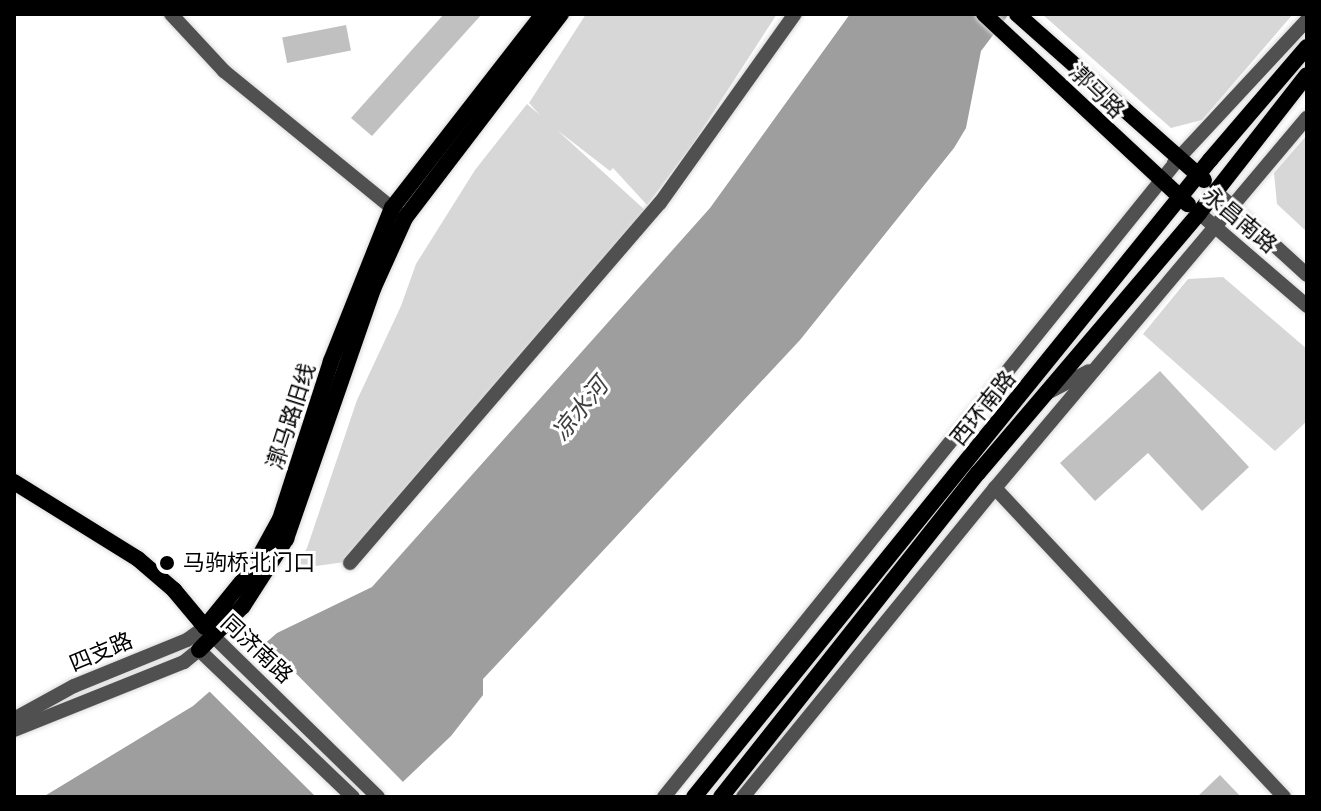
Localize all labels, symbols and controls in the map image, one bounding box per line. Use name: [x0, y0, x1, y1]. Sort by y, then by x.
street label: 漷马路: [1064, 59, 1130, 123]
street label: 永昌南路: [1198, 182, 1282, 258]
street label: 漷马路旧线: [261, 360, 321, 472]
street label: 西环南路: [945, 365, 1021, 451]
water label: 凉水河: [546, 372, 614, 446]
place label: 马驹桥北门口: [183, 550, 315, 576]
marker: 马驹桥北门口: [158, 554, 176, 572]
street label: 同济南路: [216, 609, 298, 689]
street label: 四支路: [65, 627, 137, 677]

